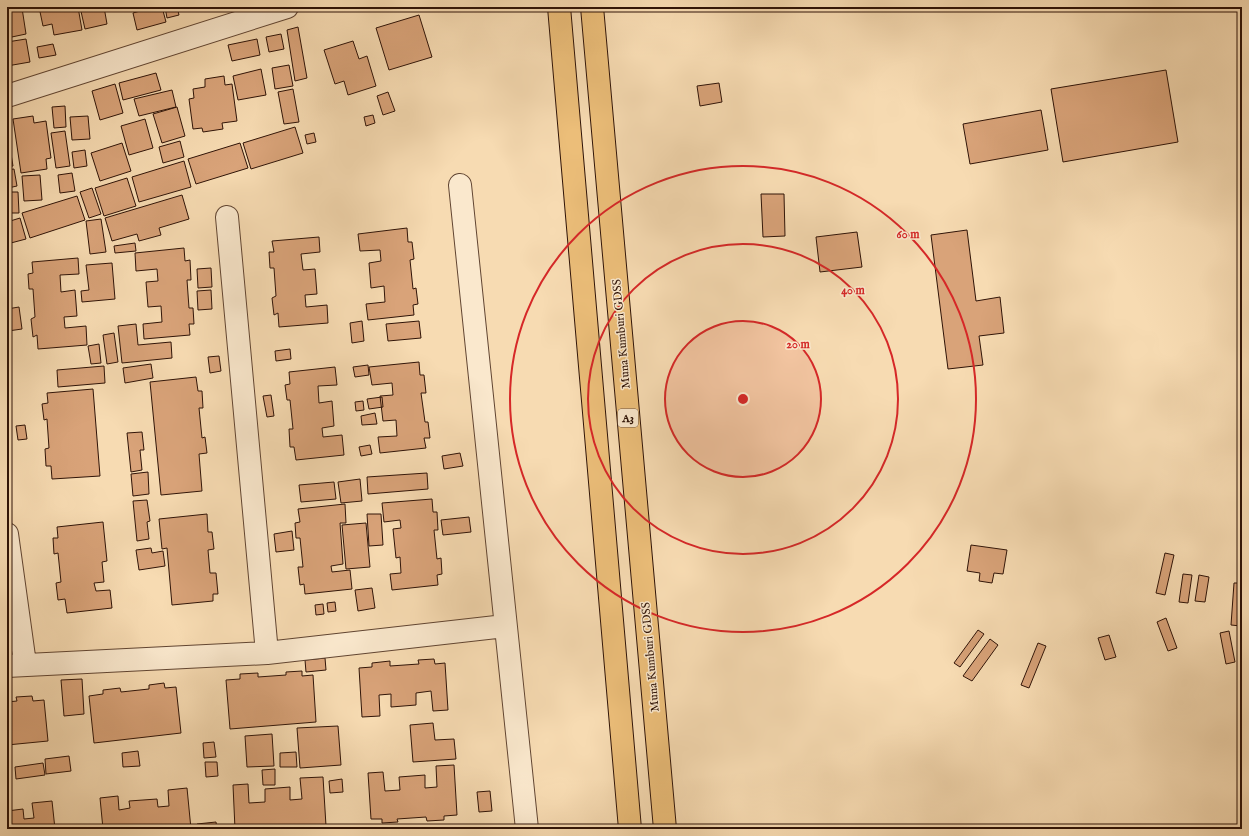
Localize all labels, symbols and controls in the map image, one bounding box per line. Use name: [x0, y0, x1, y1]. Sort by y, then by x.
text: 60 m: [897, 227, 920, 242]
street label: Muna Kumburi GDSS: [609, 279, 634, 389]
text: 40 m: [841, 283, 866, 298]
text: 20 m: [786, 337, 810, 352]
centre of rings: [736, 392, 750, 406]
road number: A3: [618, 409, 638, 427]
street label: Muna Kumburi GDSS: [638, 602, 663, 712]

